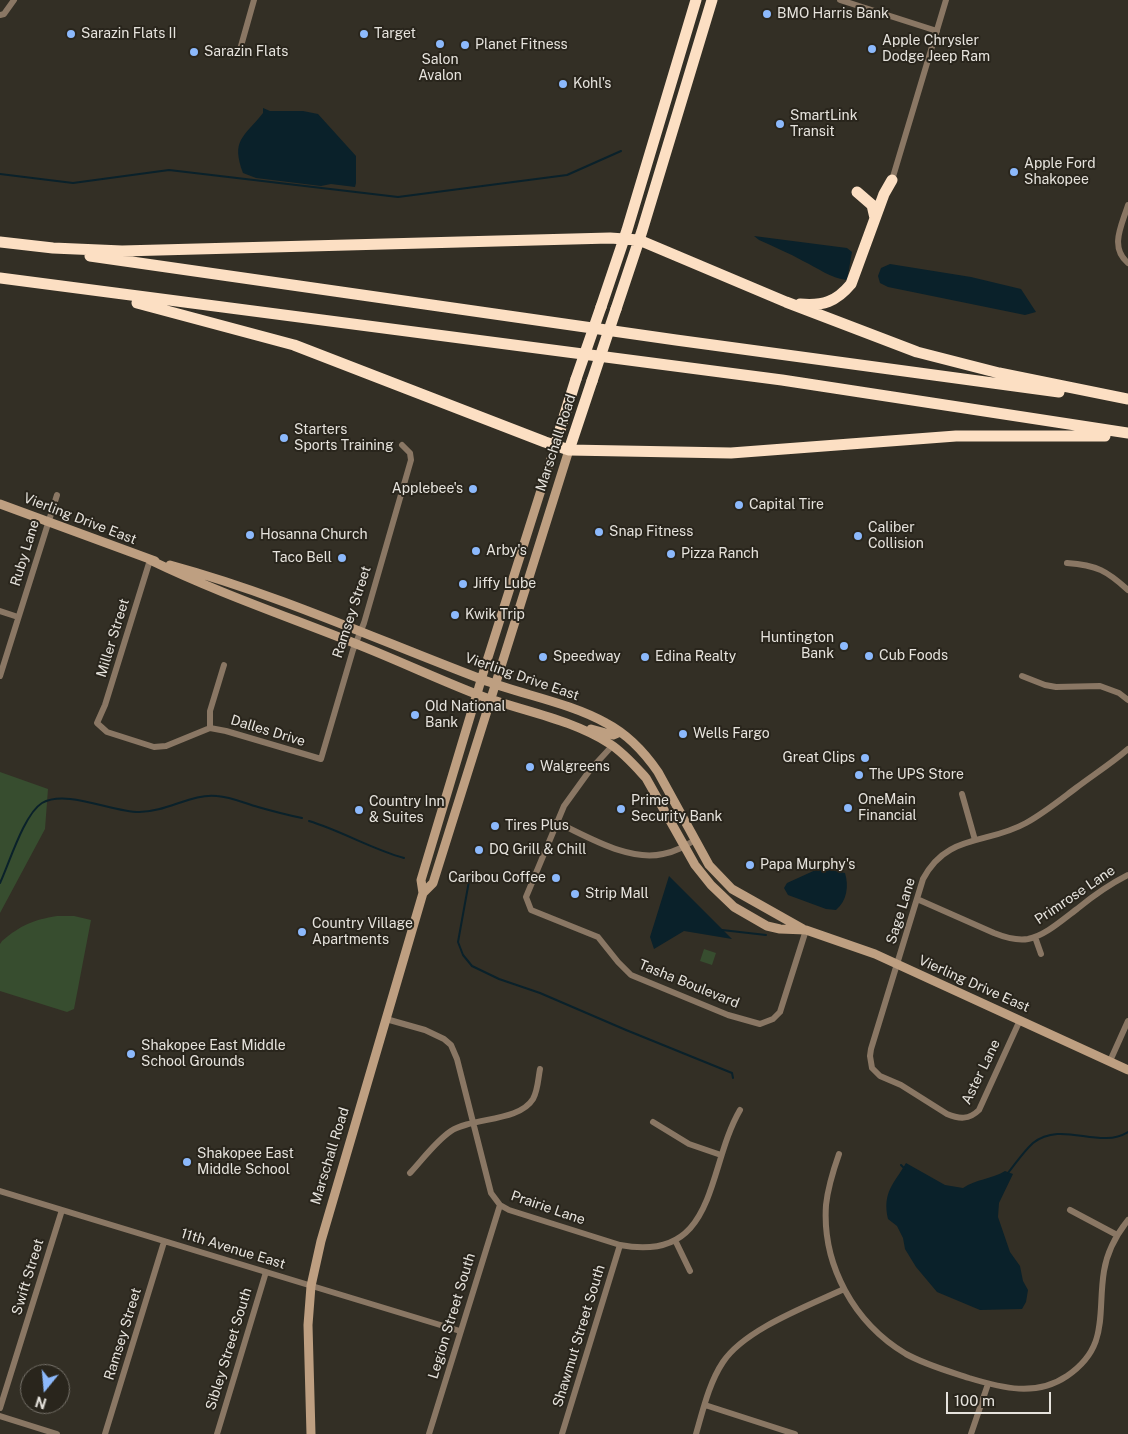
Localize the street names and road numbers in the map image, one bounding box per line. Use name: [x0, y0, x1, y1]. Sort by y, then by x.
street label: Marschall Road: [532, 392, 580, 494]
street label: Vierling Drive East: [21, 490, 139, 548]
street label: Ruby Lane: [7, 518, 43, 588]
street label: Ramsey Street: [329, 564, 375, 660]
street label: Miller Street: [93, 597, 133, 679]
street label: Vierling Drive East: [463, 650, 581, 704]
street label: Dalles Drive: [229, 712, 307, 750]
street label: Primrose Lane: [1032, 862, 1118, 928]
street label: Sage Lane: [883, 876, 919, 946]
street label: Vierling Drive East: [916, 952, 1032, 1016]
street label: Tasha Boulevard: [636, 956, 742, 1012]
street label: Aster Lane: [958, 1037, 1004, 1107]
street label: Marschall Road: [307, 1105, 353, 1207]
street label: Prairie Lane: [509, 1187, 587, 1229]
street label: 11th Avenue East: [179, 1225, 287, 1273]
street label: Swift Street: [8, 1237, 48, 1317]
street label: Legion Street South: [425, 1251, 479, 1381]
street label: Shawmut Street South: [549, 1263, 609, 1409]
street label: Ramsey Street: [101, 1286, 145, 1382]
street label: Sibley Street South: [202, 1286, 256, 1412]

